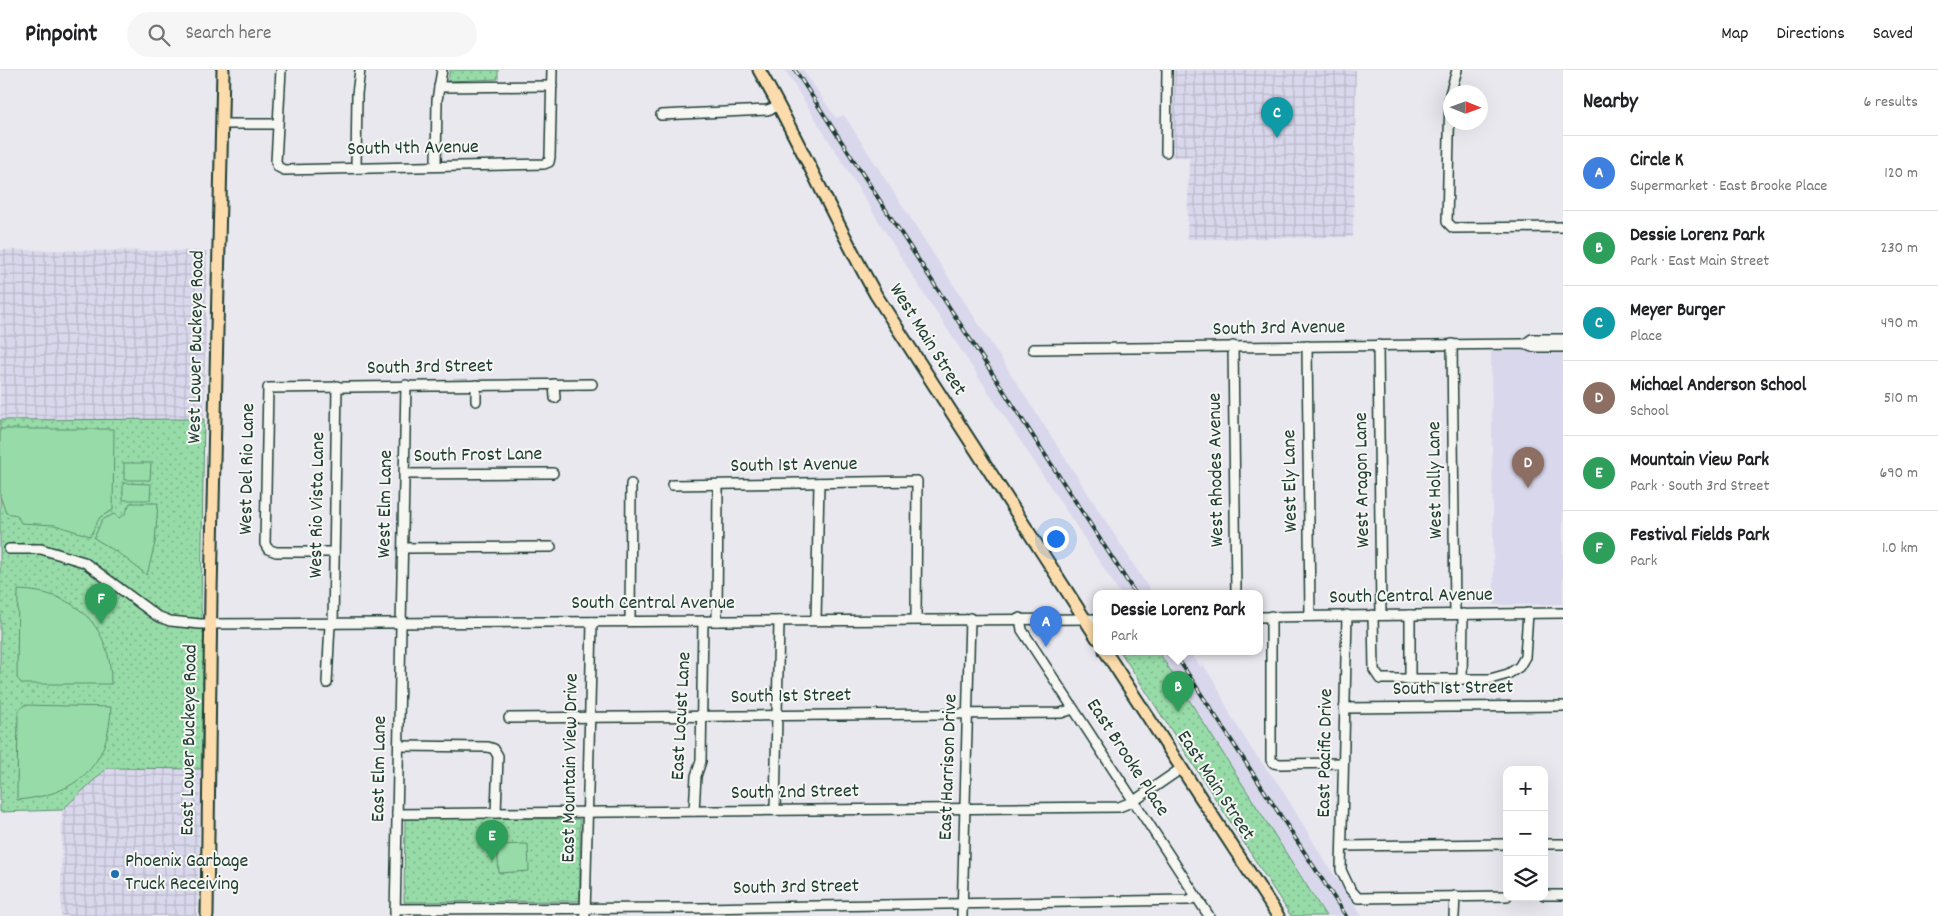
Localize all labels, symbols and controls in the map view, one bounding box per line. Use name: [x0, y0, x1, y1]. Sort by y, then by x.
search box: [127, 12, 477, 57]
text: Pinpoint: [25, 18, 97, 52]
icon: search: [145, 21, 173, 49]
text: Search here: [185, 21, 271, 48]
text: Map: [1721, 22, 1748, 47]
text: Directions: [1776, 22, 1845, 47]
text: Saved: [1873, 22, 1913, 47]
north arrow: [1443, 85, 1488, 130]
text: Nearby: [1583, 88, 1638, 118]
text: 6 results: [1863, 91, 1918, 114]
pin: C: [1261, 97, 1293, 138]
street label: South 4th Avenue: [347, 134, 479, 164]
text: Circle K: [1630, 148, 1684, 175]
text: A: [1595, 162, 1603, 185]
text: 120 m: [1884, 162, 1918, 185]
text: Supermarket · East Brooke Place: [1630, 175, 1827, 198]
text: Dessie Lorenz Park: [1630, 223, 1765, 250]
text: B: [1595, 237, 1603, 260]
text: 230 m: [1881, 237, 1918, 260]
street label: West Lower Buckeye Road: [181, 250, 213, 444]
text: Park · East Main Street: [1630, 250, 1769, 273]
street label: West Main Street: [881, 278, 973, 402]
text: Meyer Burger: [1630, 298, 1725, 325]
text: C: [1595, 312, 1603, 335]
text: 490 m: [1881, 312, 1918, 335]
street label: South 3rd Avenue: [1213, 314, 1346, 344]
text: Place: [1630, 325, 1662, 348]
street label: South 3rd Street: [367, 353, 493, 383]
text: Michael Anderson School: [1630, 373, 1806, 400]
text: D: [1595, 387, 1603, 410]
text: 510 m: [1884, 387, 1918, 410]
street label: West Rhodes Avenue: [1202, 392, 1232, 547]
text: School: [1630, 400, 1669, 423]
street label: West Del Rio Lane: [233, 403, 263, 535]
street label: West Aragon Lane: [1348, 412, 1378, 548]
street label: West Holly Lane: [1421, 421, 1451, 539]
street label: West Ely Lane: [1276, 429, 1306, 533]
street label: West Rio Vista Lane: [303, 431, 333, 578]
street label: South Frost Lane: [413, 441, 543, 471]
pin: D: [1512, 447, 1544, 488]
text: Mountain View Park: [1630, 448, 1769, 475]
street label: West Elm Lane: [371, 449, 401, 558]
street label: South 1st Avenue: [730, 451, 858, 481]
text: E: [1595, 462, 1603, 485]
text: 690 m: [1879, 462, 1918, 485]
text: Park · South 3rd Street: [1630, 475, 1769, 498]
text: Festival Fields Park: [1630, 523, 1770, 550]
your location: [1043, 526, 1069, 552]
text: F: [1595, 537, 1603, 560]
text: 1.0 km: [1882, 537, 1918, 560]
text: Park: [1630, 550, 1657, 573]
street label: South Central Avenue: [1329, 582, 1493, 612]
pin: F: [85, 583, 117, 624]
street label: South Central Avenue: [571, 590, 735, 618]
popup: [1093, 590, 1263, 655]
text: Dessie Lorenz Park: [1111, 598, 1245, 625]
pin: A: [1030, 606, 1062, 647]
text: Park: [1111, 625, 1138, 648]
street label: East Lower Buckeye Road: [174, 644, 206, 836]
street label: East Locust Lane: [665, 651, 699, 781]
pin: B: [1162, 671, 1194, 712]
street label: East Mountain View Drive: [555, 673, 587, 863]
street label: South 1st Street: [1392, 674, 1514, 704]
street label: South 1st Street: [730, 682, 852, 712]
street label: East Pacific Drive: [1311, 688, 1341, 818]
street label: East Harrison Drive: [932, 693, 966, 841]
street label: East Brooke Place: [1078, 694, 1176, 822]
street label: East Elm Lane: [365, 715, 395, 823]
street label: East Main Street: [1169, 726, 1261, 846]
map controls: [1503, 766, 1548, 901]
button: +: [1503, 766, 1548, 811]
street label: South 2nd Street: [731, 778, 859, 808]
button: −: [1503, 811, 1548, 856]
pin: E: [476, 820, 508, 861]
place label: Phoenix Garbage Truck Receiving: [125, 848, 249, 899]
button: layers: [1503, 856, 1548, 901]
marker: Phoenix Garbage Truck Receiving: [109, 868, 121, 880]
street label: South 3rd Street: [733, 873, 859, 903]

